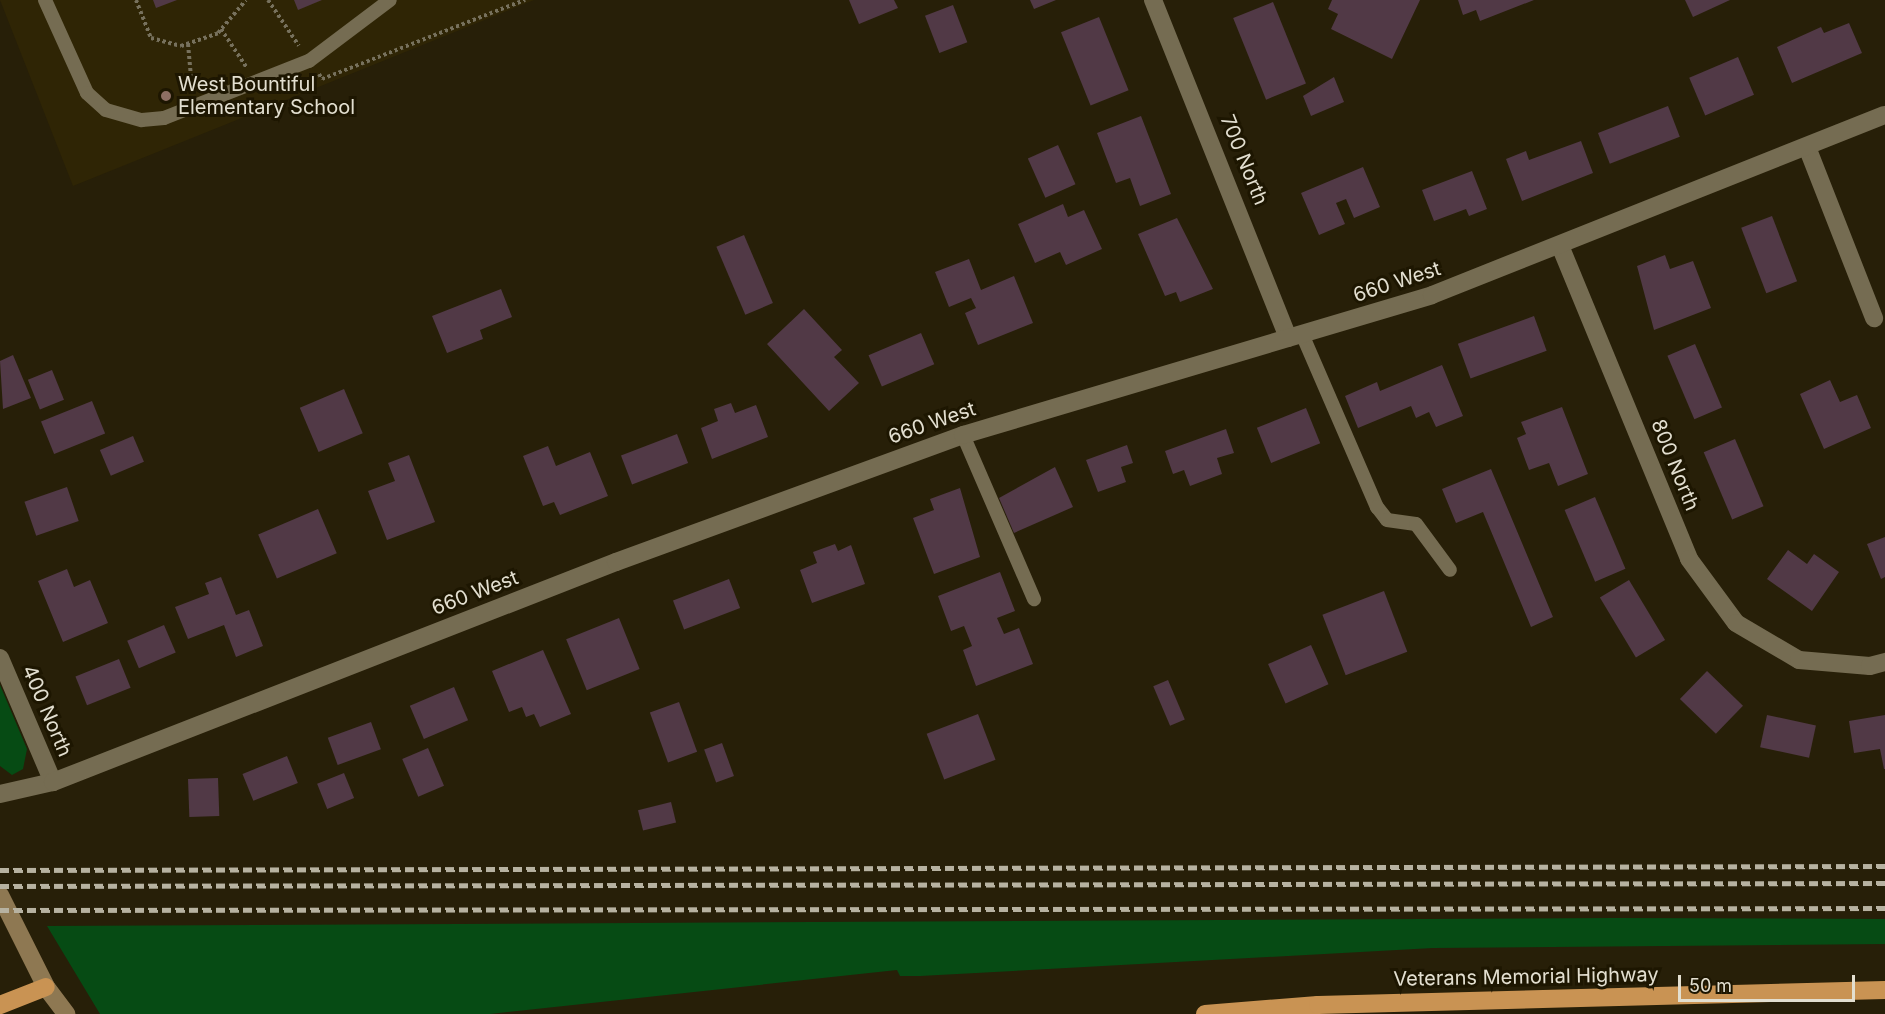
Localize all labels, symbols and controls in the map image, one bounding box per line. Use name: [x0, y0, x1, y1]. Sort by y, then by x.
place label: West Bountiful Elementary School: [178, 72, 355, 119]
marker: West Bountiful Elementary School: [159, 89, 173, 103]
street label: 700 North: [1215, 111, 1273, 209]
street label: 660 West: [1350, 257, 1444, 307]
street label: 660 West: [885, 397, 979, 449]
street label: 800 North: [1646, 416, 1704, 514]
street label: 660 West: [428, 566, 522, 620]
street label: 400 North: [17, 662, 77, 760]
street label: Veterans Memorial Highway: [1393, 963, 1659, 991]
scale bar: [1681, 963, 1858, 1001]
text: 50 m: [1689, 975, 1732, 996]

